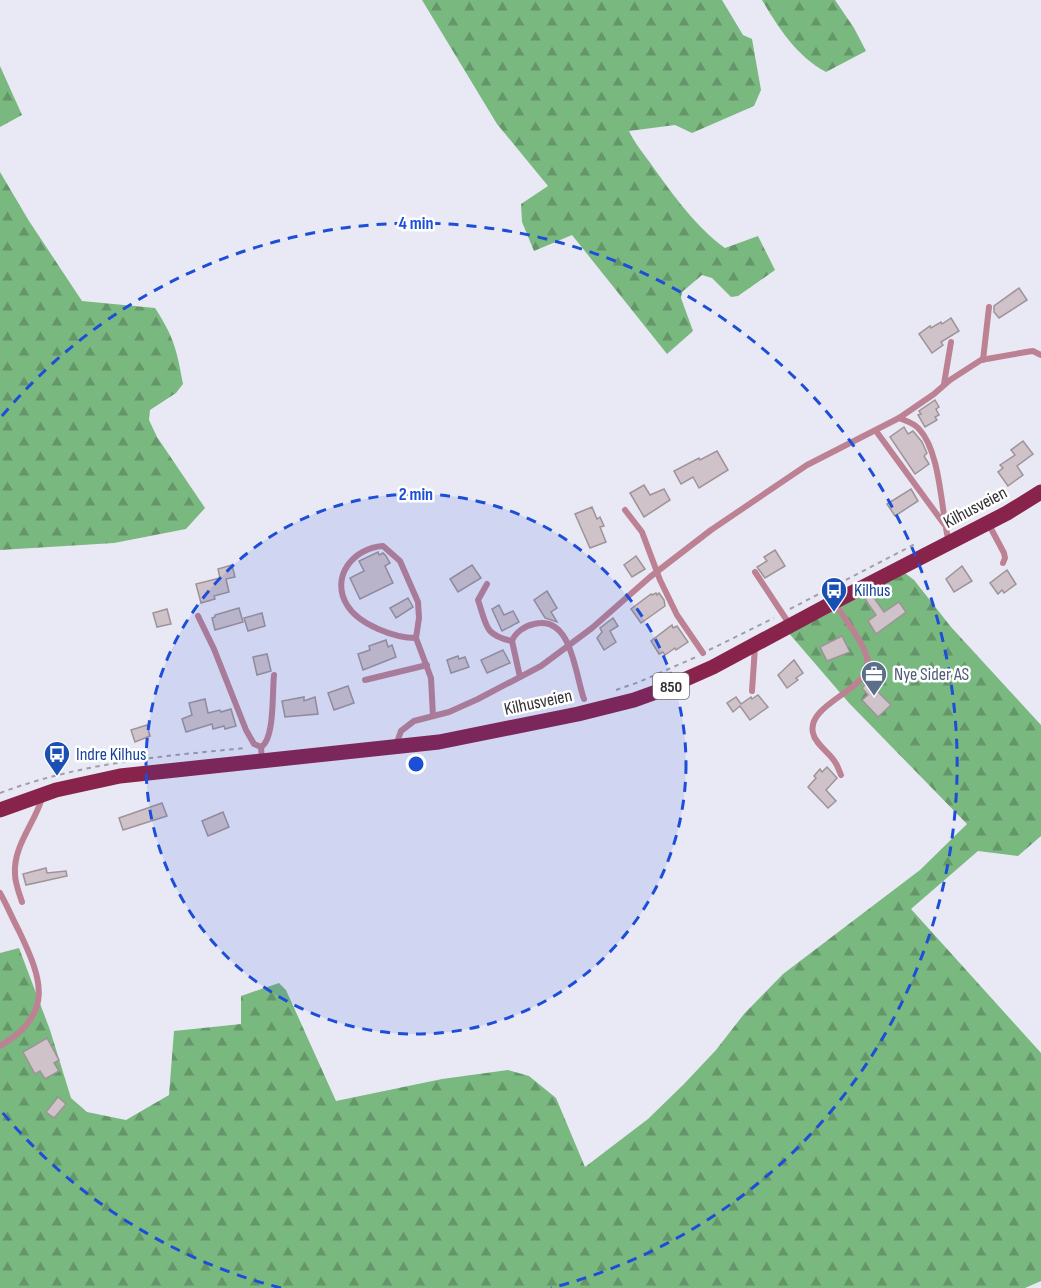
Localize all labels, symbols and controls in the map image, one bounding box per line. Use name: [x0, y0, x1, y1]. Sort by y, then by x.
text: 4 min: [399, 213, 433, 234]
street label: Kilhusveien: [940, 482, 1011, 533]
text: 2 min: [399, 484, 433, 505]
bus stop icon: Kilhus: [819, 575, 849, 613]
place label: Kilhus: [854, 580, 891, 601]
office icon: Nye Sider AS: [859, 659, 889, 697]
place label: Nye Sider AS: [894, 664, 970, 685]
road number: 850: [653, 673, 689, 699]
street label: Kilhusveien: [502, 685, 574, 720]
bus stop icon: Indre Kilhus: [42, 739, 72, 777]
place label: Indre Kilhus: [76, 744, 146, 765]
centre of rings: [406, 754, 426, 774]

